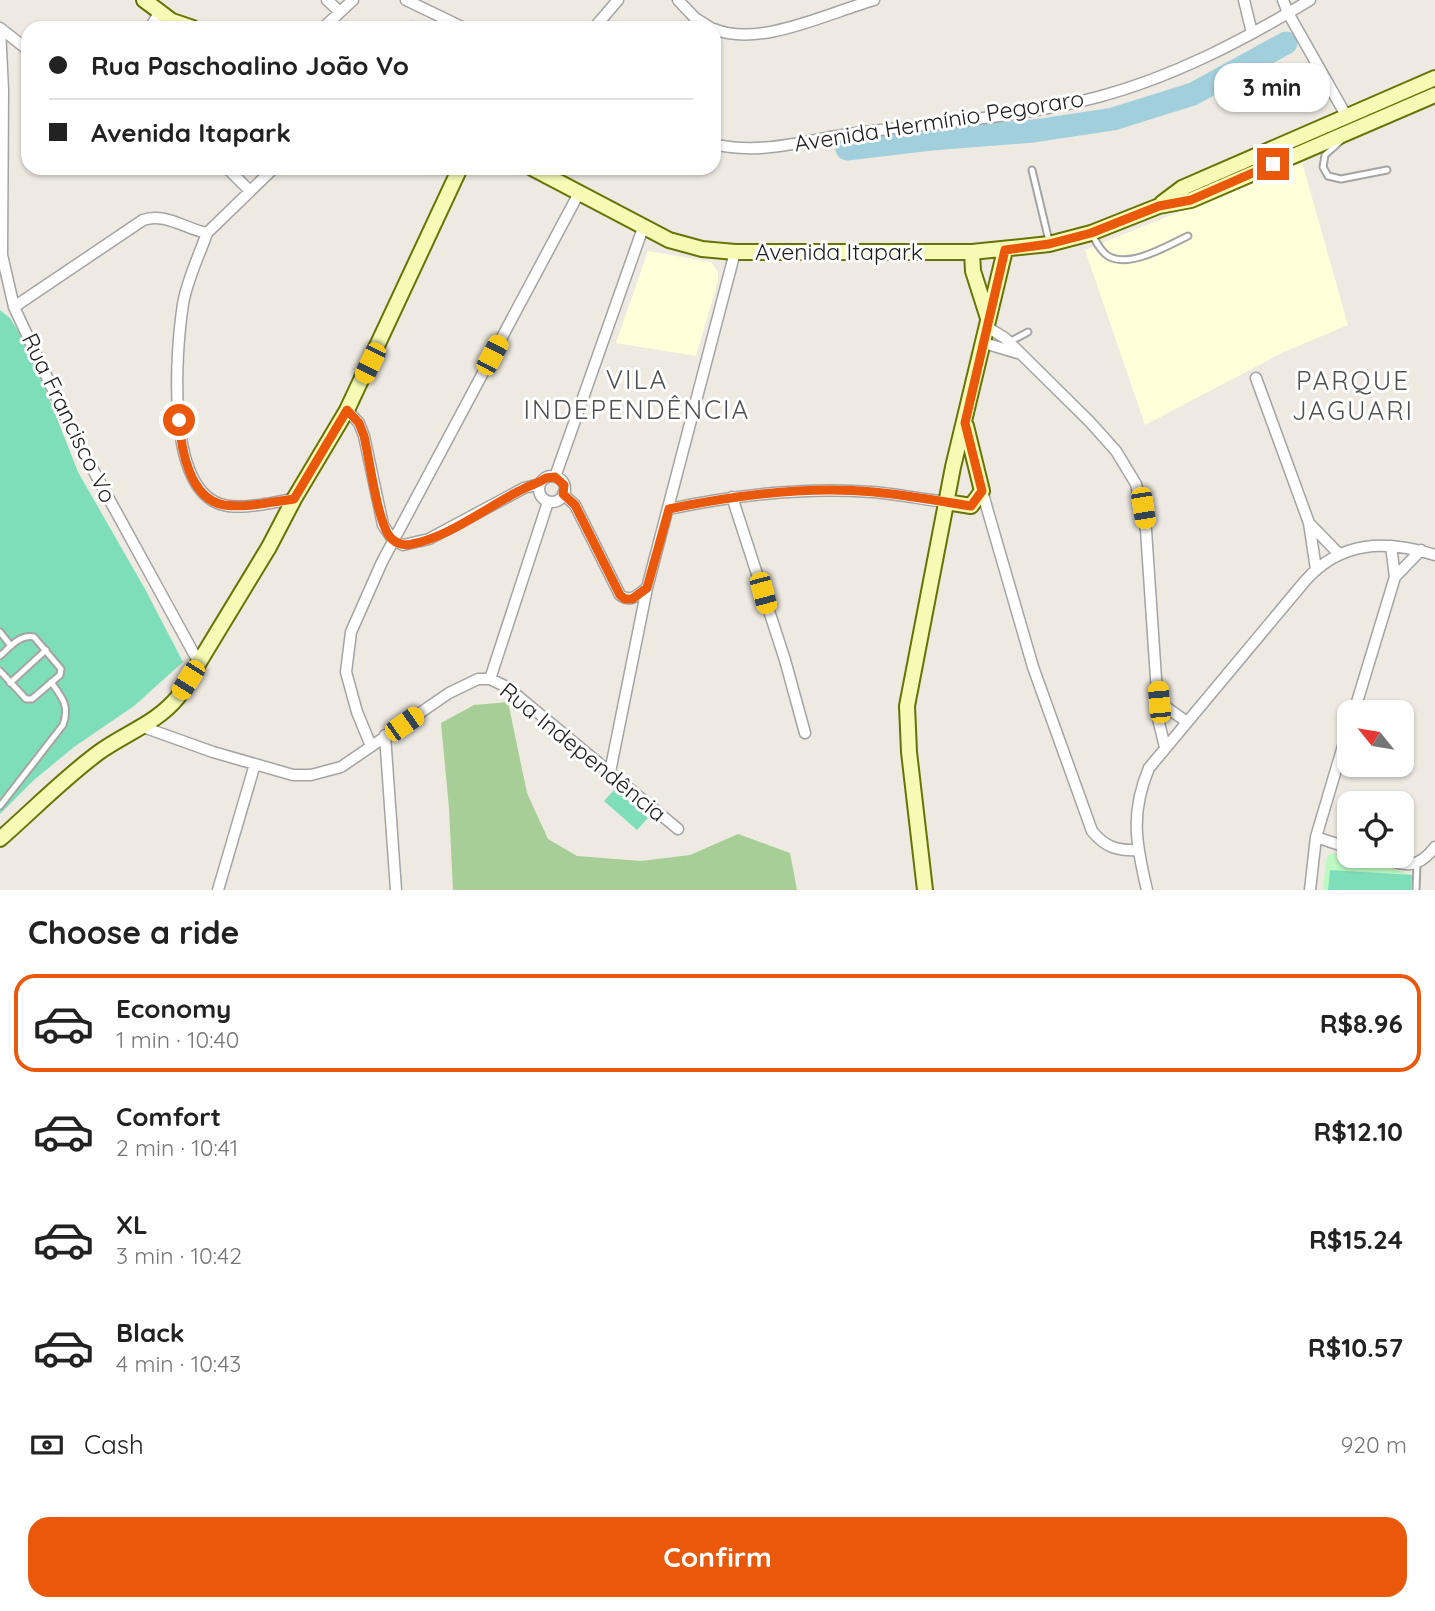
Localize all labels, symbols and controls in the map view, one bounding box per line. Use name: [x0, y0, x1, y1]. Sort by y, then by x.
text: Rua Paschoalino João Vo: [91, 49, 409, 82]
callout: 3 min: [1215, 62, 1331, 111]
text: 3 min: [1242, 73, 1302, 102]
street label: Avenida Hermínio Pegoraro: [792, 83, 1086, 158]
text: Avenida Itapark: [91, 116, 291, 149]
route end: [1257, 148, 1289, 180]
street label: Avenida Itapark: [755, 237, 923, 266]
street label: Rua Francisco Vo: [16, 328, 123, 507]
car: [473, 332, 512, 378]
car: [352, 340, 389, 386]
district label: VILA INDEPENDÊNCIA: [524, 363, 750, 426]
district label: PARQUE JAGUARI: [1292, 364, 1414, 427]
route start: [163, 404, 195, 436]
car: [1130, 486, 1157, 530]
car: [748, 570, 779, 616]
car: [168, 657, 209, 703]
street label: Rua Independência: [494, 676, 672, 828]
car: [1147, 680, 1172, 724]
north arrow: [1337, 700, 1414, 777]
map controls: [1337, 700, 1414, 868]
car: [381, 703, 428, 745]
button: locate: [1337, 791, 1414, 868]
text: Choose a ride: [28, 912, 240, 952]
icon: car: [32, 992, 95, 1055]
text: Economy: [116, 992, 231, 1025]
text: R$8.96: [1320, 1007, 1403, 1040]
text: 1 min · 10:40: [116, 1025, 239, 1054]
icon: car: [32, 1100, 95, 1163]
text: Comfort: [116, 1100, 221, 1133]
text: R$12.10: [1313, 1115, 1403, 1148]
text: 2 min · 10:41: [116, 1133, 238, 1162]
icon: car: [32, 1208, 95, 1271]
text: XL: [116, 1208, 148, 1241]
text: R$15.24: [1309, 1223, 1403, 1256]
text: 3 min · 10:42: [116, 1241, 242, 1270]
icon: car: [32, 1316, 95, 1379]
text: Black: [116, 1316, 185, 1349]
text: R$10.57: [1308, 1331, 1403, 1364]
text: 4 min · 10:43: [116, 1349, 241, 1378]
icon: cash: [28, 1426, 66, 1464]
text: Cash: [84, 1428, 144, 1461]
text: 920 m: [1340, 1430, 1407, 1459]
button: Confirm: [28, 1517, 1407, 1597]

